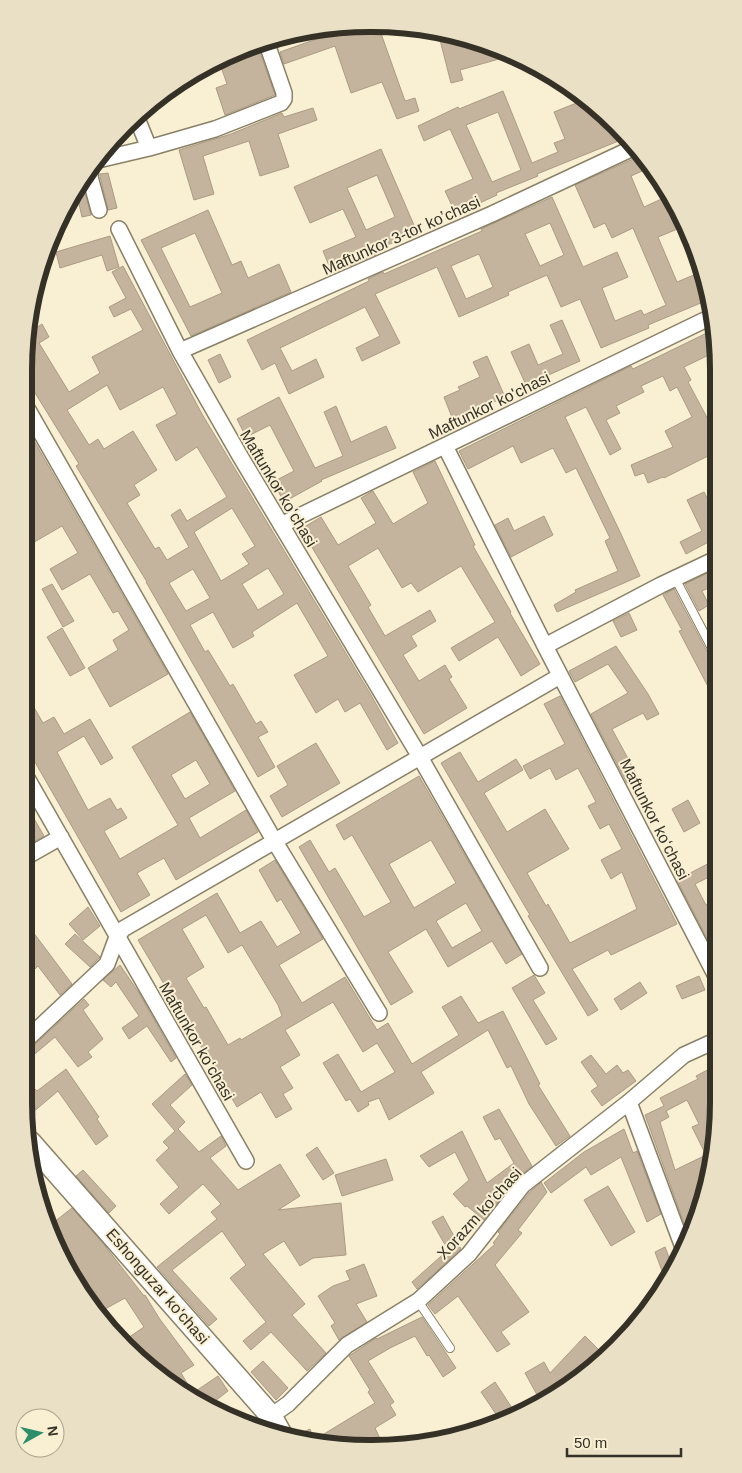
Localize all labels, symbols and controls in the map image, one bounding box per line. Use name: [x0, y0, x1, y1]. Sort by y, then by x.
street label: Maftunkor 3-tor koʼchasi: [320, 193, 483, 278]
street label: Maftunkor ko'chasi: [426, 369, 553, 442]
street label: Maftunkor koʻchasi: [237, 427, 320, 550]
street label: Maftunkor koʻchasi: [617, 756, 692, 883]
street label: Maftunkor koʻchasi: [156, 979, 237, 1103]
street label: Xorazm ko'chasi: [434, 1164, 525, 1262]
street label: Eshonguzar ko'chasi: [103, 1225, 212, 1347]
north arrow: [15, 1408, 65, 1458]
text: N: [44, 1425, 62, 1437]
scale bar: [567, 1426, 681, 1458]
text: 50 m: [574, 1434, 607, 1451]

